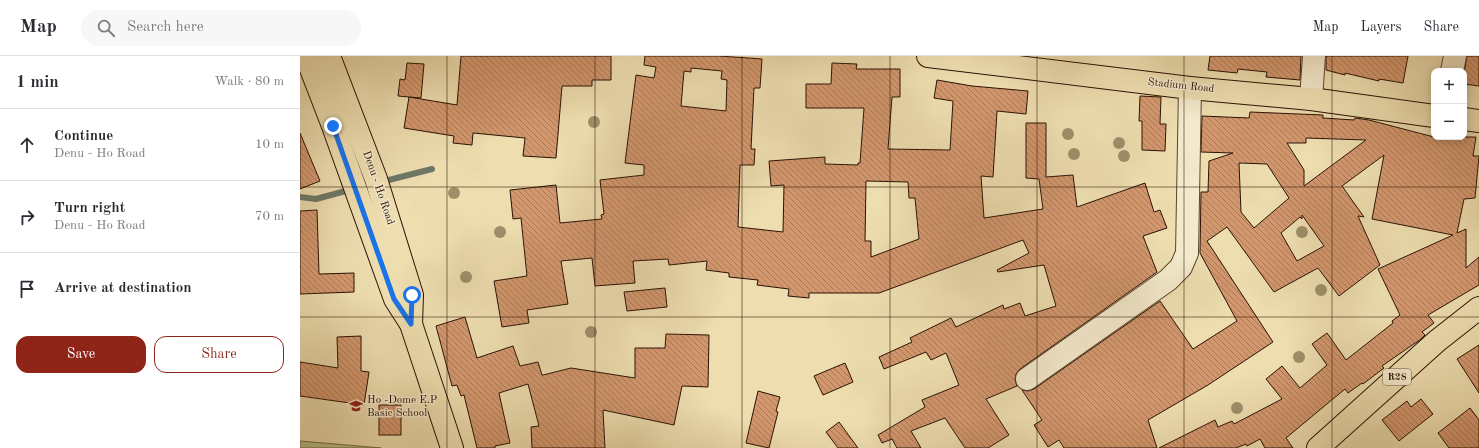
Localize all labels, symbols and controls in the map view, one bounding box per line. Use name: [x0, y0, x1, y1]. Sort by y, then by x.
search box: [81, 10, 361, 46]
icon: search: [95, 17, 117, 39]
text: Map: [20, 18, 57, 37]
text: Search here: [127, 20, 204, 35]
text: Map: [1313, 20, 1339, 34]
text: Layers: [1361, 20, 1402, 34]
text: Share: [1424, 20, 1459, 34]
map controls: [1431, 68, 1467, 140]
button: +: [1431, 68, 1467, 104]
text: 1 min: [16, 74, 59, 91]
text: Walk · 80 m: [215, 75, 284, 88]
street label: Stadium Road: [1147, 77, 1215, 95]
button: −: [1431, 104, 1467, 140]
route end: [324, 117, 342, 135]
text: Continue: [54, 129, 113, 144]
icon: ahead: [16, 134, 38, 156]
text: 10 m: [255, 138, 284, 151]
text: Denu - Ho Road: [54, 147, 145, 160]
street label: Denu - Ho Road: [360, 150, 396, 227]
text: Turn right: [54, 201, 125, 216]
icon: right: [16, 206, 38, 228]
text: 70 m: [255, 210, 284, 223]
text: Denu - Ho Road: [54, 219, 145, 232]
icon: arrive: [16, 278, 38, 300]
text: Arrive at destination: [54, 281, 192, 296]
route start: [403, 286, 421, 304]
button: Save: [16, 336, 146, 373]
button: Share: [154, 336, 284, 373]
road number: R28: [1383, 369, 1411, 385]
place label: Ho -Dome E.P Basic School: [367, 395, 437, 419]
school or university icon: Ho -Dome E.P Basic School: [348, 398, 364, 414]

